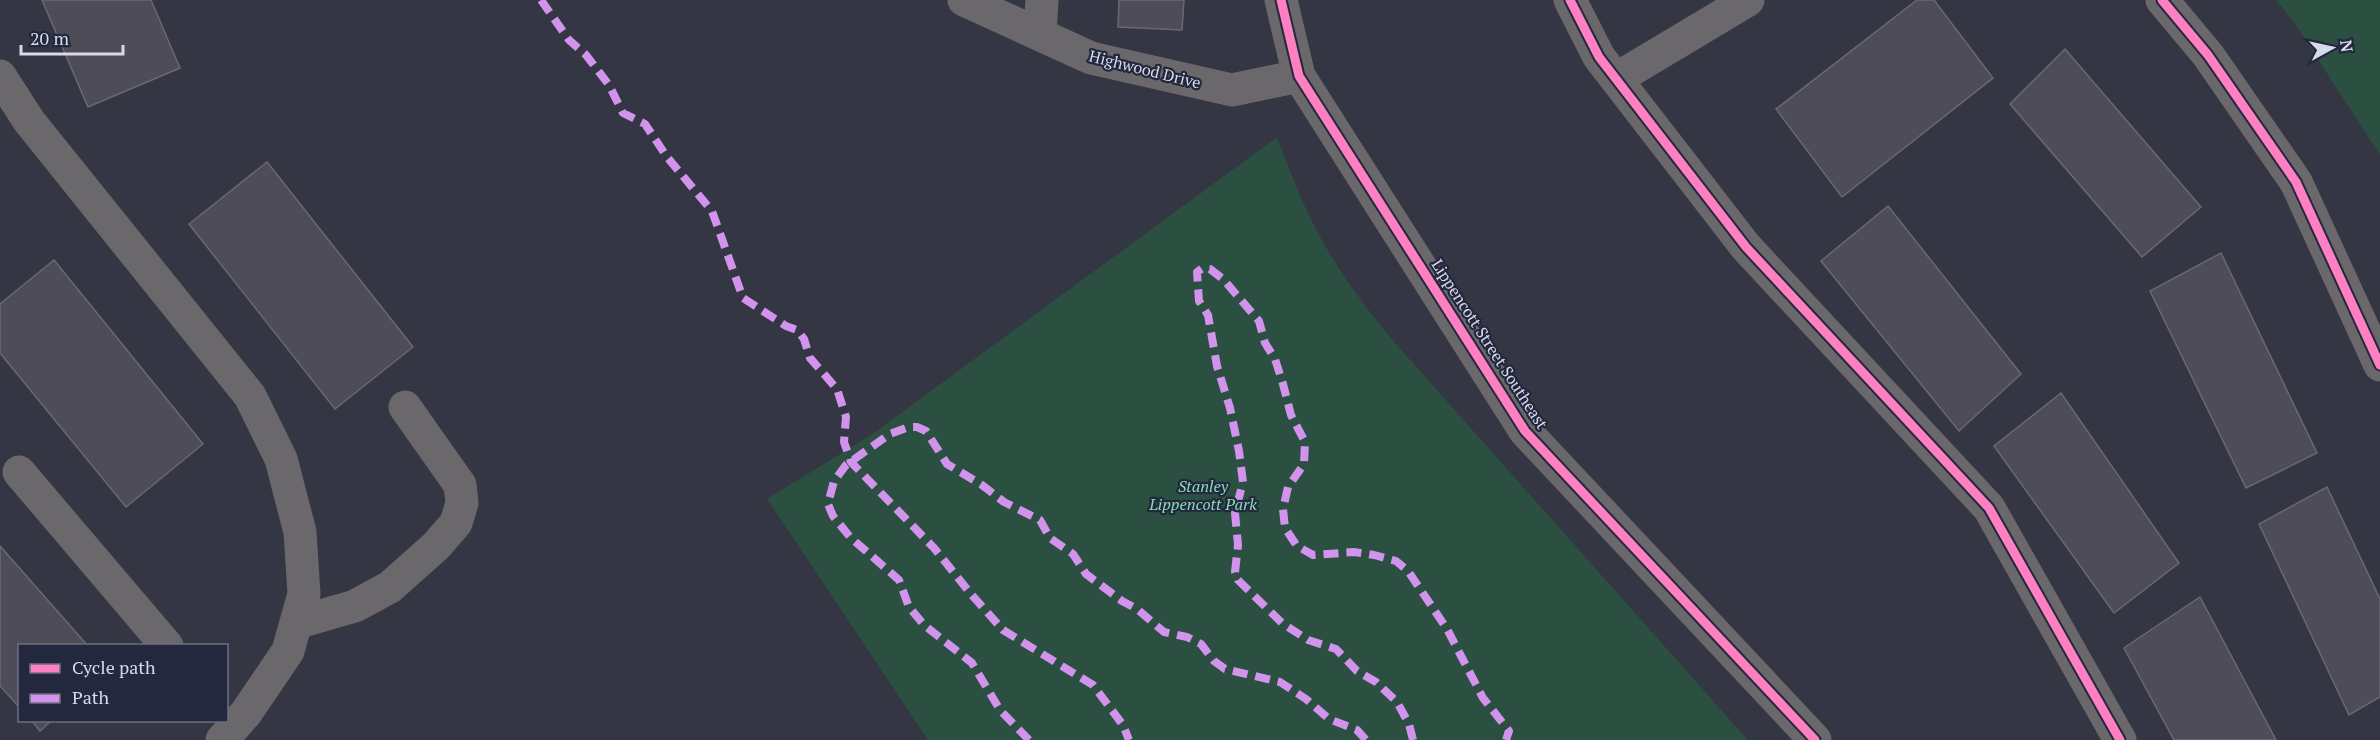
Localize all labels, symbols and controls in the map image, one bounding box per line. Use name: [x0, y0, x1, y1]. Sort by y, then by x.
scale bar: [21, 18, 123, 56]
north arrow: [2302, 18, 2362, 78]
text: 20 m: [30, 26, 70, 50]
text: N: [2335, 38, 2359, 53]
street label: Highwood Drive: [1087, 44, 1203, 94]
street label: Lippencott Street Southeast: [1427, 255, 1553, 433]
park label: Stanley Lippencott Park: [1148, 475, 1257, 515]
legend: [18, 644, 228, 722]
text: Cycle path: [72, 655, 156, 679]
text: Path: [72, 685, 109, 709]

